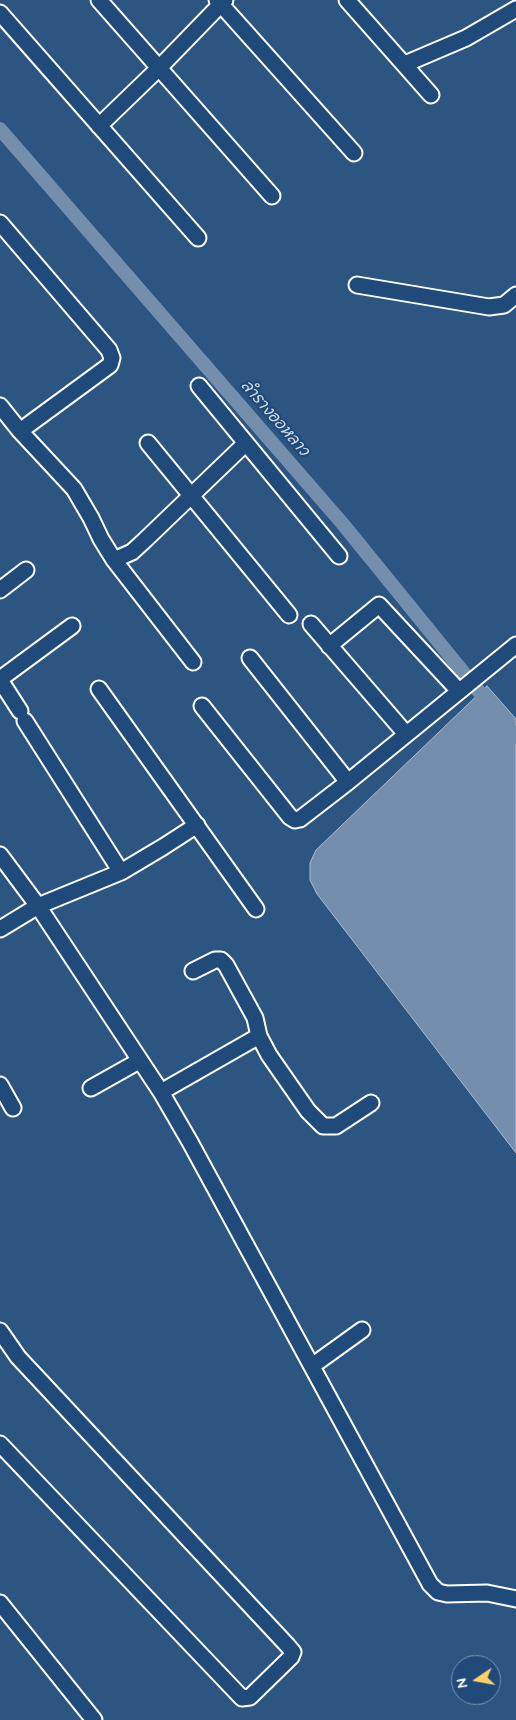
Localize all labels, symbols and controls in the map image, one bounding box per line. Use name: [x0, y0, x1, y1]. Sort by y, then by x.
water label: ลำรางออหลาว: [236, 377, 312, 461]
north arrow: [451, 1655, 501, 1705]
text: N: [452, 1677, 473, 1689]

